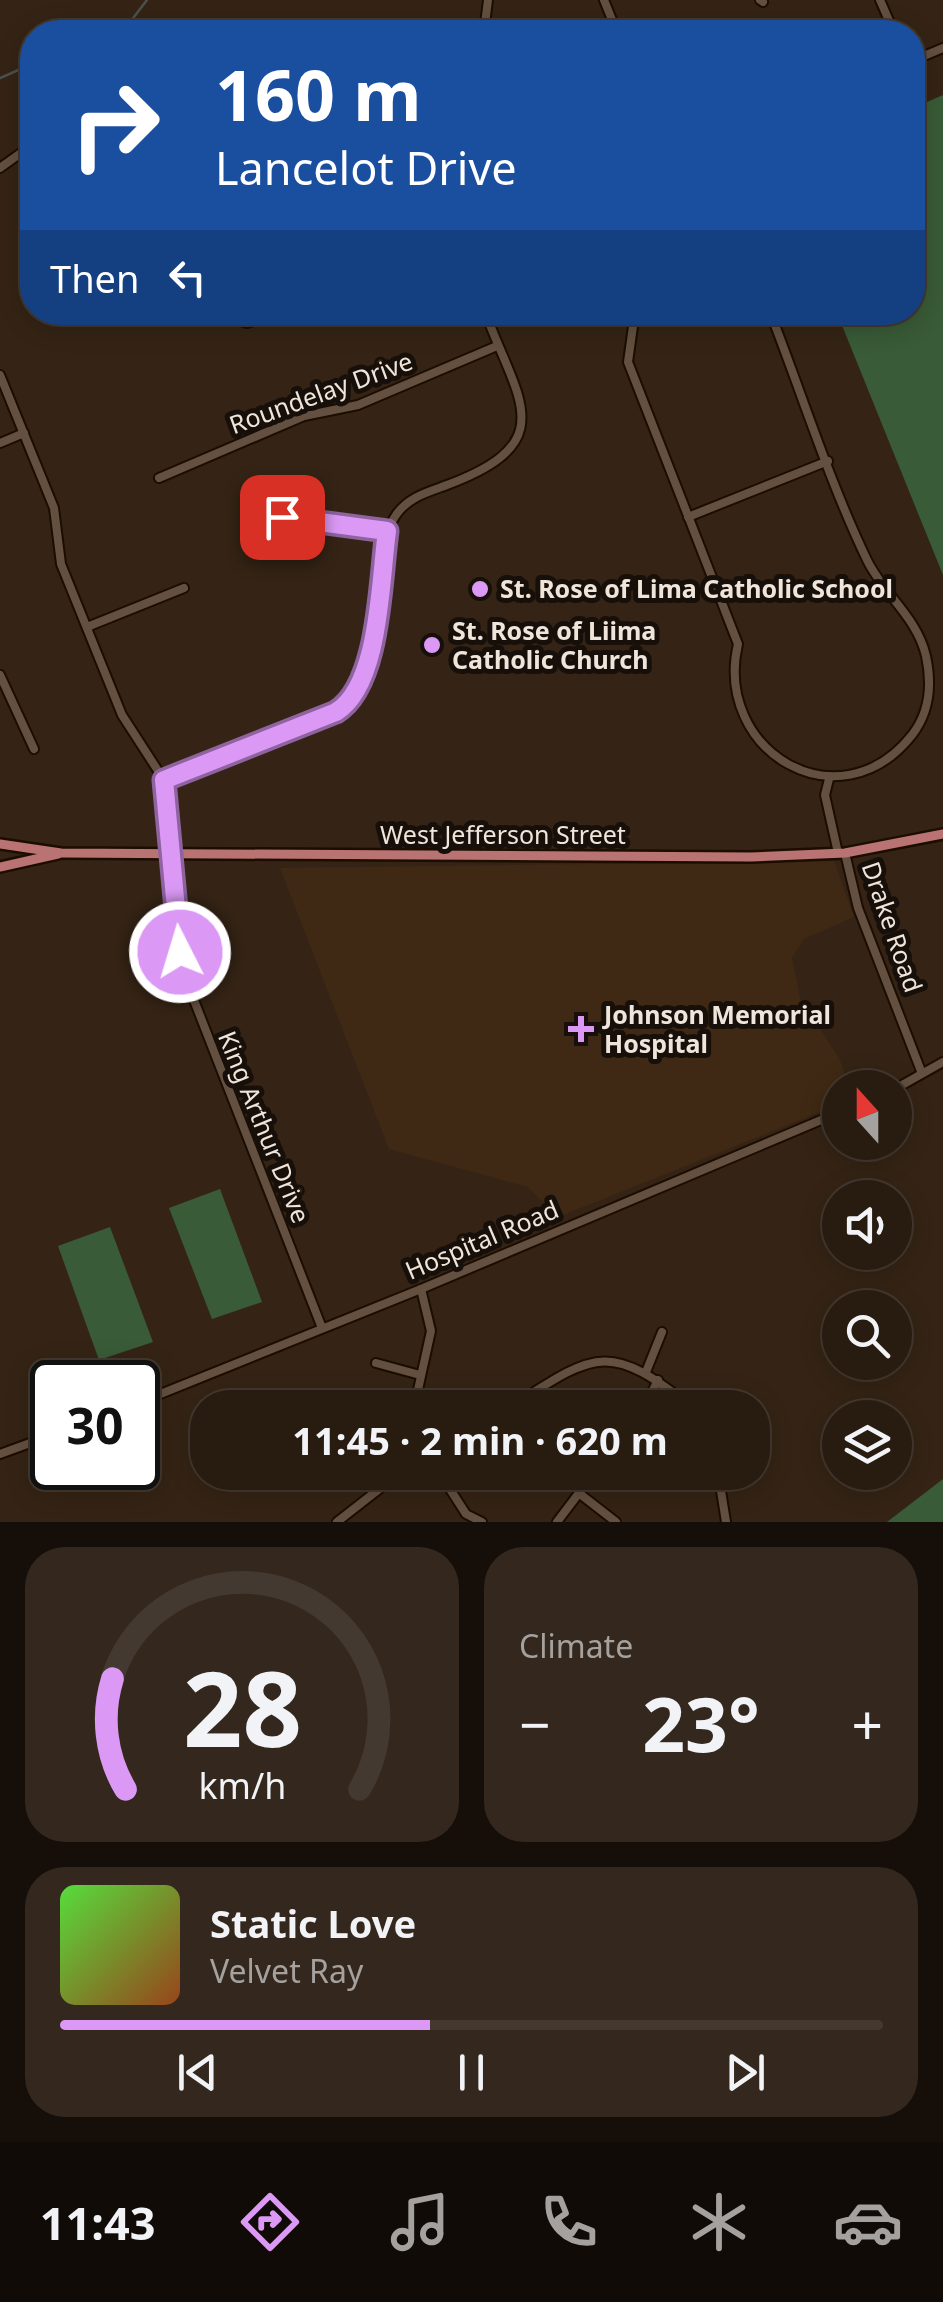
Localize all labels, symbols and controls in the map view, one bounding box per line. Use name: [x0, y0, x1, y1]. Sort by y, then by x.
text: 160 m: [215, 46, 422, 142]
icon: right: [50, 60, 180, 190]
text: Lancelot Drive: [215, 137, 517, 198]
icon: left: [160, 250, 215, 305]
text: Then: [50, 252, 140, 304]
street label: Roundelay Drive: [224, 343, 417, 441]
pin: [240, 475, 325, 560]
icon: arrive: [255, 490, 310, 545]
place label: St. Rose of Lima Catholic School: [500, 571, 893, 605]
marker: St. Rose of Lima Catholic School: [469, 578, 491, 600]
place label: St. Rose of Liima Catholic Church: [452, 613, 656, 676]
marker: St. Rose of Liima Catholic Church: [421, 634, 443, 656]
street label: West Jefferson Street: [380, 817, 626, 851]
street label: Drake Road: [855, 857, 931, 997]
position arrow: [128, 900, 232, 1004]
place label: Johnson Memorial Hospital: [602, 997, 831, 1060]
marker: Johnson Memorial Hospital: [568, 1016, 594, 1042]
street label: King Arthur Drive: [211, 1026, 319, 1228]
north arrow: [822, 1070, 912, 1160]
map controls: [822, 1070, 912, 1490]
button: sound: [822, 1180, 912, 1270]
street label: Hospital Road: [400, 1191, 564, 1287]
button: search: [822, 1290, 912, 1380]
speed limit sign: 30: [30, 1360, 160, 1490]
button: layers: [822, 1400, 912, 1490]
text: 11:45 · 2 min · 620 m: [292, 1414, 668, 1466]
text: Climate: [519, 1624, 633, 1667]
text: 28: [183, 1636, 301, 1777]
text: 23°: [642, 1672, 760, 1774]
text: −: [519, 1686, 550, 1761]
text: +: [852, 1686, 883, 1761]
text: km/h: [198, 1761, 286, 1809]
text: Static Love: [210, 1897, 416, 1949]
text: Velvet Ray: [210, 1949, 363, 1992]
icon: previous: [170, 2045, 225, 2100]
icon: pause: [444, 2045, 499, 2100]
icon: next: [718, 2045, 773, 2100]
icon: directions: [235, 2187, 305, 2257]
icon: music: [385, 2187, 455, 2257]
icon: phone: [534, 2187, 604, 2257]
icon: climate: [684, 2187, 754, 2257]
icon: car: [833, 2187, 903, 2257]
text: 11:43: [40, 2192, 155, 2253]

